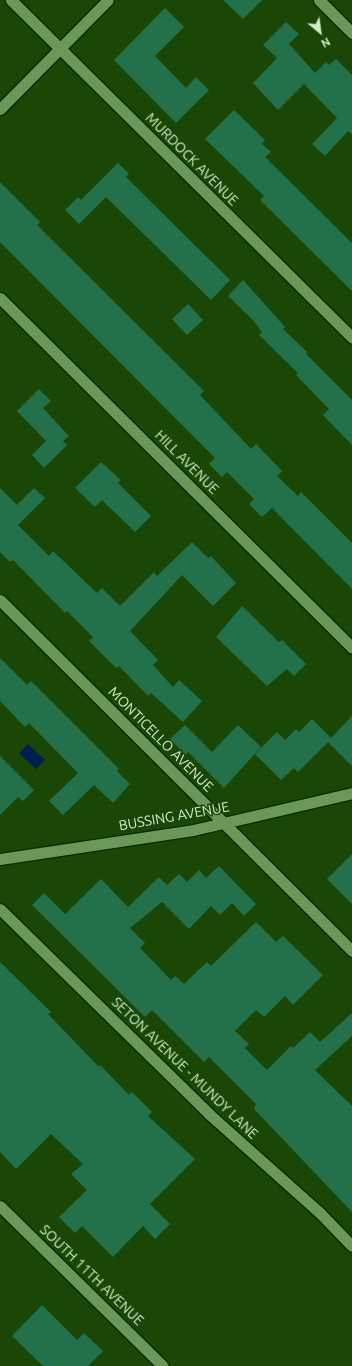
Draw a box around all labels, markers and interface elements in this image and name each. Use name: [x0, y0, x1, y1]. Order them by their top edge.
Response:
north arrow: [300, 12, 340, 52]
text: N: [319, 35, 332, 50]
street label: MURDOCK AVENUE: [142, 109, 242, 209]
street label: HILL AVENUE: [152, 427, 222, 497]
street label: MONTICELLO AVENUE: [105, 683, 217, 795]
street label: BUSSING AVENUE: [118, 798, 230, 834]
street label: SETON AVENUE - MUNDY LANE: [108, 994, 262, 1142]
street label: SOUTH 11TH AVENUE: [37, 1221, 147, 1329]

